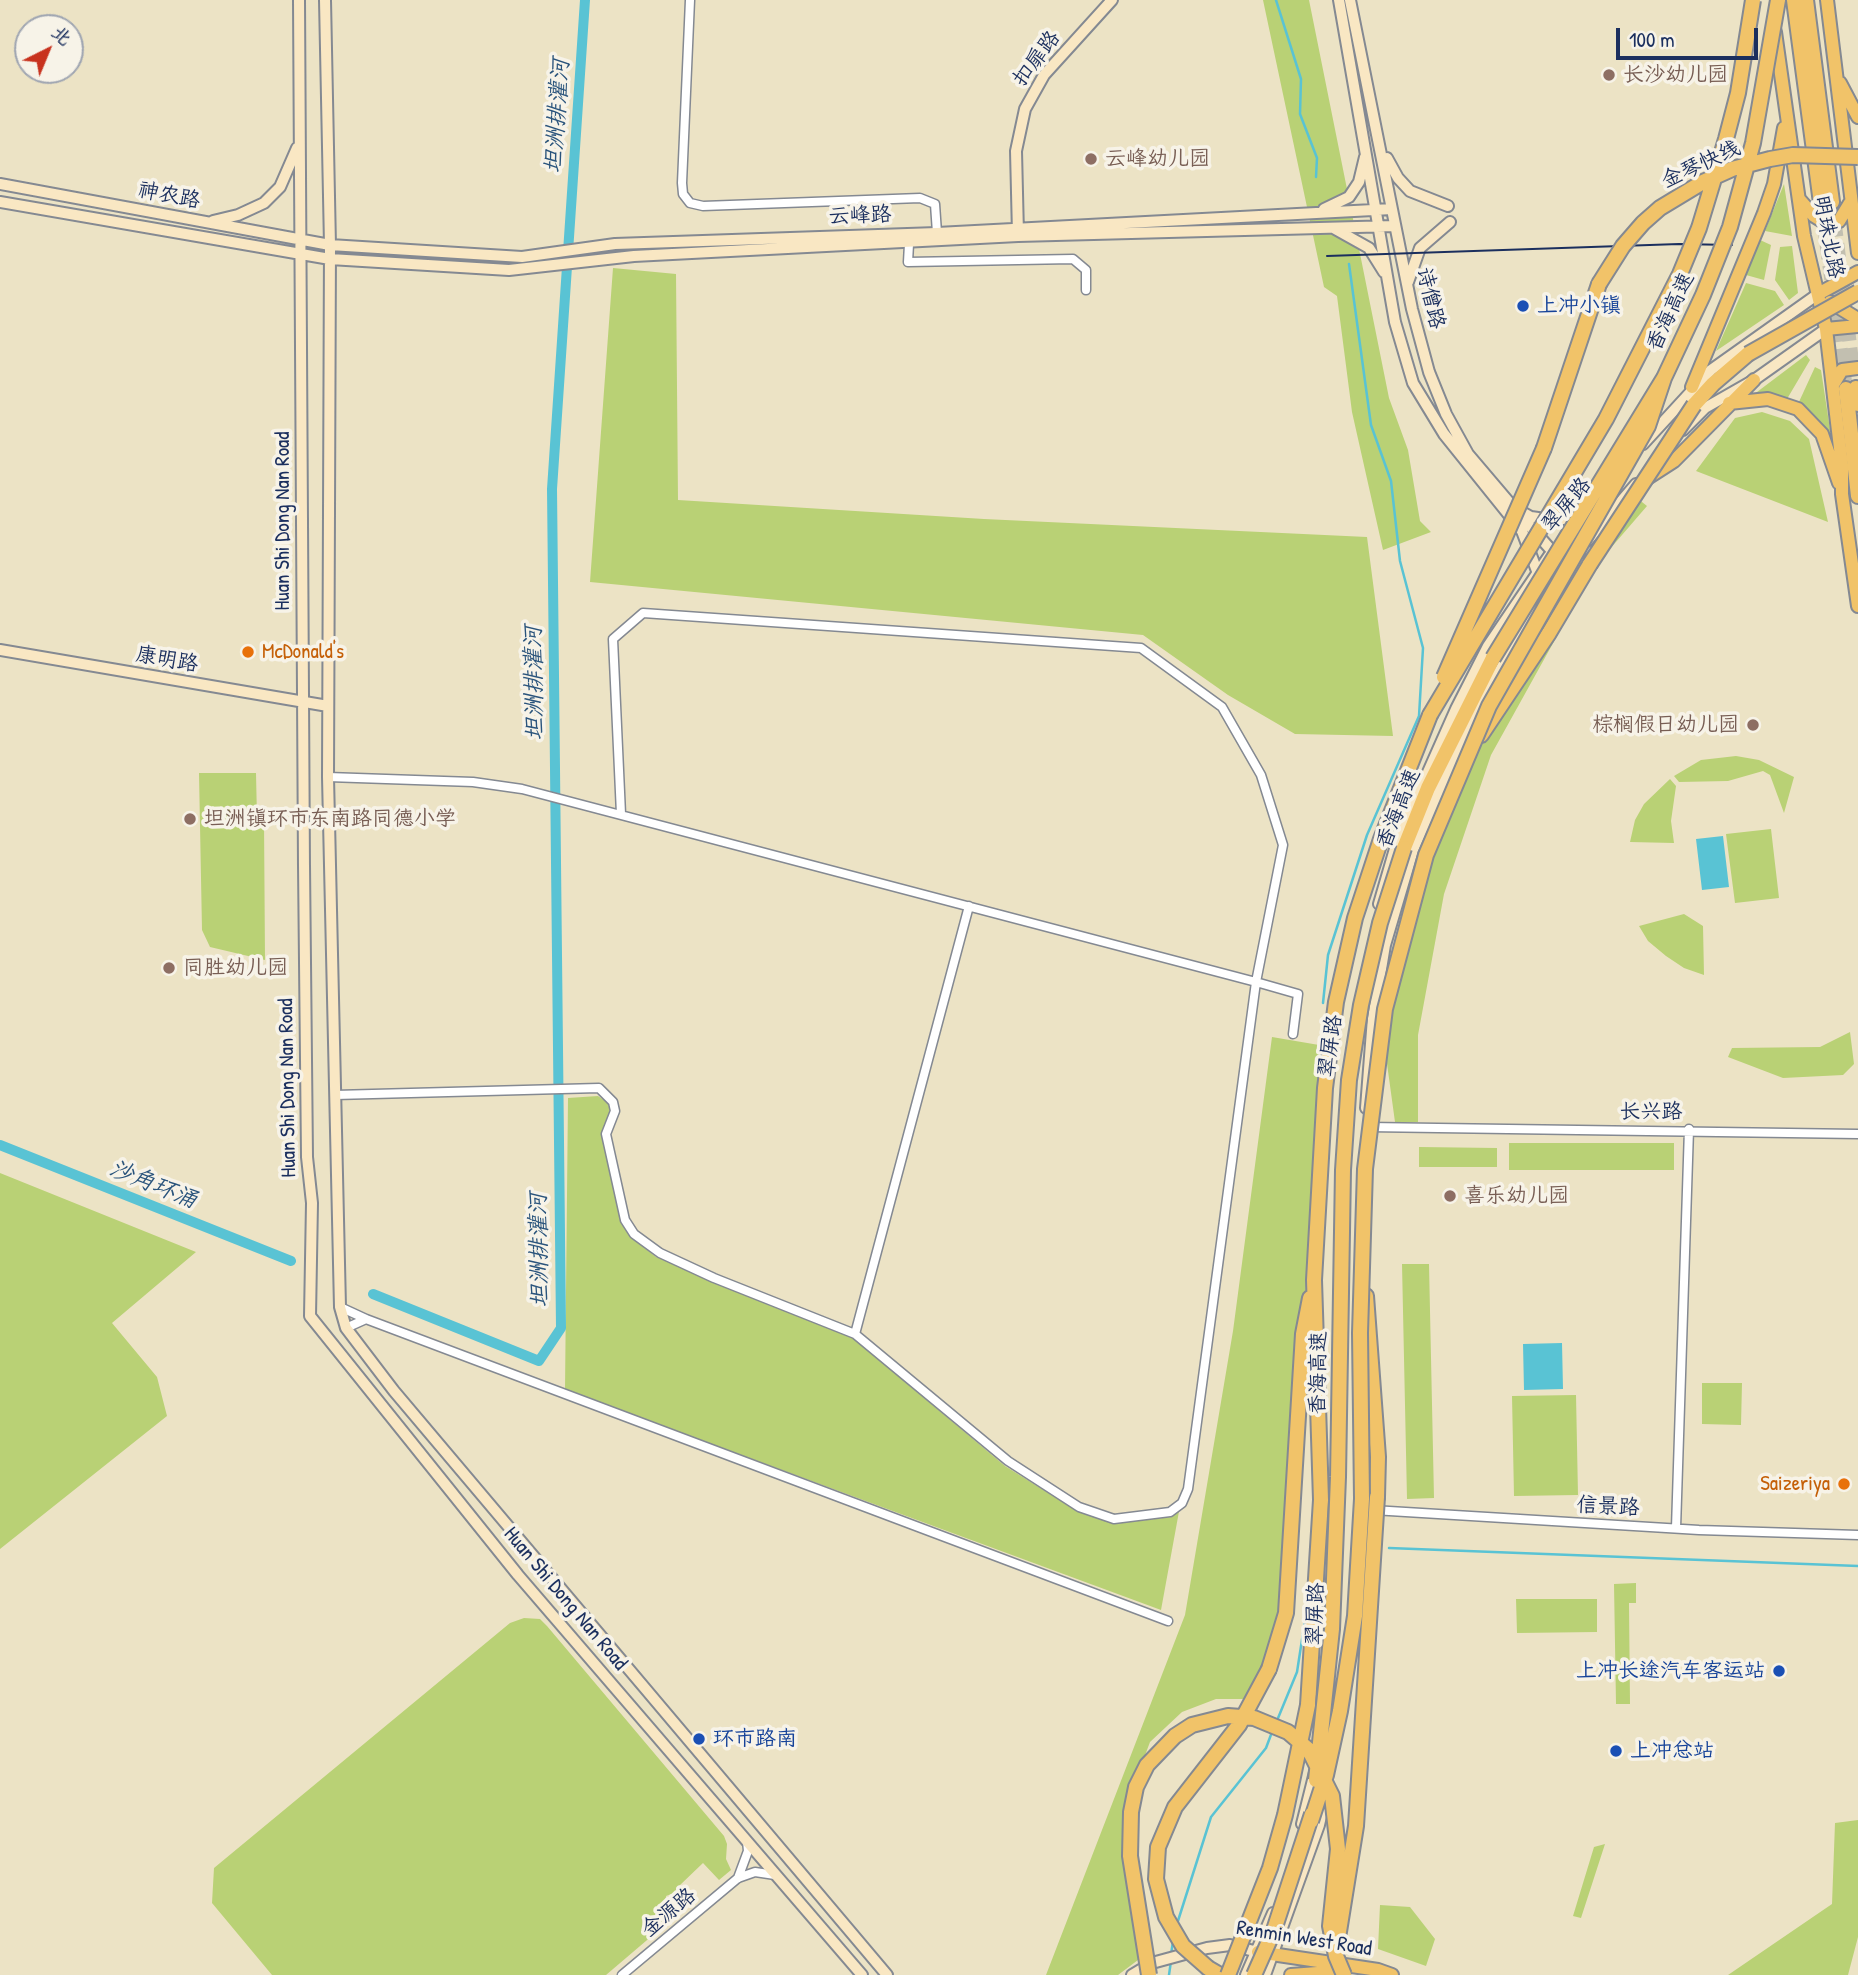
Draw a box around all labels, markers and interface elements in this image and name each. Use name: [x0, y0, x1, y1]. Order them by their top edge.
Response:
north arrow: [14, 14, 84, 84]
scale bar: [1620, 14, 1762, 58]
text: 北: [46, 19, 78, 51]
text: 100 m: [1629, 25, 1675, 54]
street label: 扣扉路: [1008, 26, 1066, 92]
water label: 坦洲排灌河: [540, 58, 576, 174]
place label: 长沙幼儿园: [1623, 62, 1728, 88]
marker: 长沙幼儿园: [1601, 67, 1617, 83]
street label: 金琴快线: [1658, 136, 1744, 194]
place label: 云峰幼儿园: [1105, 146, 1210, 172]
marker: 云峰幼儿园: [1083, 151, 1099, 167]
street label: 神农路: [136, 178, 202, 214]
street label: 明珠北路: [1808, 193, 1848, 281]
street label: 云峰路: [828, 202, 892, 230]
street label: 诗僧路: [1411, 264, 1449, 332]
street label: 香海高速: [1642, 269, 1700, 355]
place label: 上冲小镇: [1537, 293, 1621, 319]
marker: 上冲小镇: [1515, 298, 1531, 314]
street label: Huan Shi Dong Nan Road: [270, 431, 296, 611]
street label: 翠屏路: [1537, 473, 1597, 537]
water label: 坦洲排灌河: [520, 625, 550, 741]
place label: McDonald's: [262, 639, 344, 665]
street label: 康明路: [134, 642, 200, 678]
marker: McDonald's: [240, 644, 256, 660]
place label: 棕榈假日幼儿园: [1592, 712, 1739, 738]
marker: 棕榈假日幼儿园: [1745, 717, 1761, 733]
street label: 香海高速: [1372, 765, 1426, 853]
place label: 坦洲镇环市东南路同德小学: [204, 806, 456, 832]
marker: 坦洲镇环市东南路同德小学: [182, 811, 198, 827]
place label: 同胜幼儿园: [183, 955, 288, 981]
marker: 同胜幼儿园: [161, 960, 177, 976]
street label: Huan Shi Dong Nan Road: [274, 998, 302, 1178]
street label: 翠屏路: [1314, 1013, 1348, 1079]
street label: 长兴路: [1620, 1099, 1682, 1125]
water label: 沙角环涌: [105, 1155, 201, 1215]
place label: 喜乐幼儿园: [1464, 1183, 1569, 1209]
marker: 喜乐幼儿园: [1442, 1188, 1458, 1204]
water label: 坦洲排灌河: [525, 1192, 555, 1308]
street label: 香海高速: [1306, 1331, 1332, 1415]
place label: Saizeriya: [1760, 1471, 1830, 1497]
marker: Saizeriya: [1836, 1476, 1852, 1492]
street label: 信景路: [1576, 1493, 1640, 1521]
street label: Huan Shi Dong Nan Road: [498, 1522, 632, 1676]
street label: 翠屏路: [1302, 1582, 1330, 1646]
place label: 上冲长途汽车客运站: [1576, 1658, 1765, 1684]
marker: 上冲长途汽车客运站: [1771, 1663, 1787, 1679]
place label: 环市路南: [713, 1726, 797, 1752]
marker: 环市路南: [691, 1731, 707, 1747]
place label: 上冲总站: [1630, 1738, 1714, 1764]
marker: 上冲总站: [1608, 1743, 1624, 1759]
street label: 金源路: [637, 1883, 701, 1943]
street label: Renmin West Road: [1235, 1916, 1373, 1962]

